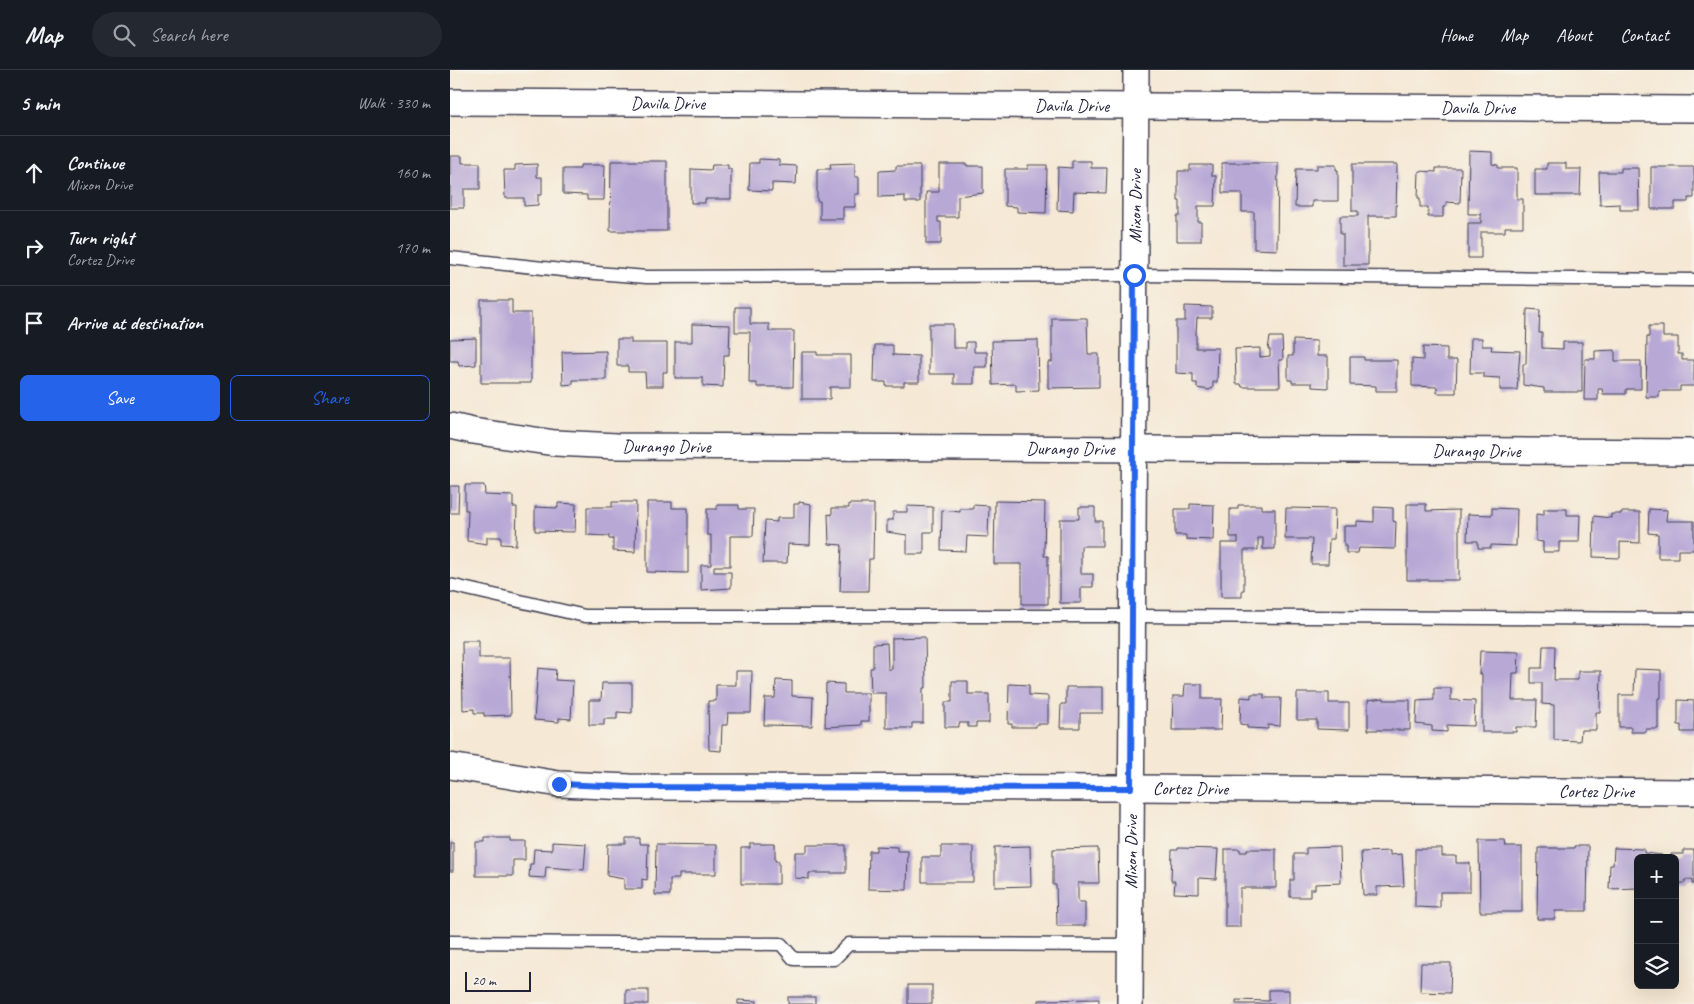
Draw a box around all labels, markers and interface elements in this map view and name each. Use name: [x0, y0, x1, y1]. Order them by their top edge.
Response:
search box: [92, 12, 442, 57]
text: Map: [25, 20, 62, 50]
icon: search: [110, 21, 138, 49]
text: Search here: [150, 23, 228, 47]
text: Home: [1440, 24, 1473, 46]
text: Map: [1501, 24, 1528, 46]
text: About: [1556, 24, 1592, 46]
text: Contact: [1620, 24, 1669, 46]
text: 5 min: [20, 90, 60, 116]
street label: Davila Drive: [631, 92, 706, 114]
text: Walk · 330 m: [358, 93, 430, 113]
street label: Davila Drive: [1035, 94, 1110, 117]
street label: Davila Drive: [1441, 97, 1516, 119]
text: Continue: [67, 151, 124, 175]
icon: ahead: [20, 159, 48, 187]
text: 160 m: [396, 163, 430, 183]
street label: Mixon Drive: [1124, 168, 1146, 243]
text: Mixon Drive: [67, 175, 132, 195]
text: Turn right: [67, 226, 134, 250]
icon: right: [20, 234, 48, 262]
text: 170 m: [396, 238, 430, 258]
text: Cortez Drive: [67, 250, 134, 270]
route start: [1123, 264, 1146, 287]
icon: arrive: [20, 309, 48, 337]
text: Arrive at destination: [67, 311, 203, 335]
button: Save: [20, 375, 220, 421]
button: Share: [230, 375, 430, 421]
street label: Durango Drive: [622, 435, 712, 458]
street label: Durango Drive: [1026, 437, 1116, 460]
street label: Durango Drive: [1432, 440, 1522, 462]
route end: [548, 773, 571, 796]
street label: Cortez Drive: [1153, 777, 1229, 800]
street label: Cortez Drive: [1559, 780, 1635, 803]
street label: Mixon Drive: [1120, 814, 1142, 889]
map controls: [1634, 854, 1679, 989]
button: +: [1634, 854, 1679, 899]
button: −: [1634, 899, 1679, 944]
button: layers: [1634, 944, 1679, 989]
scale bar: [465, 969, 531, 992]
text: 20 m: [472, 972, 496, 989]

